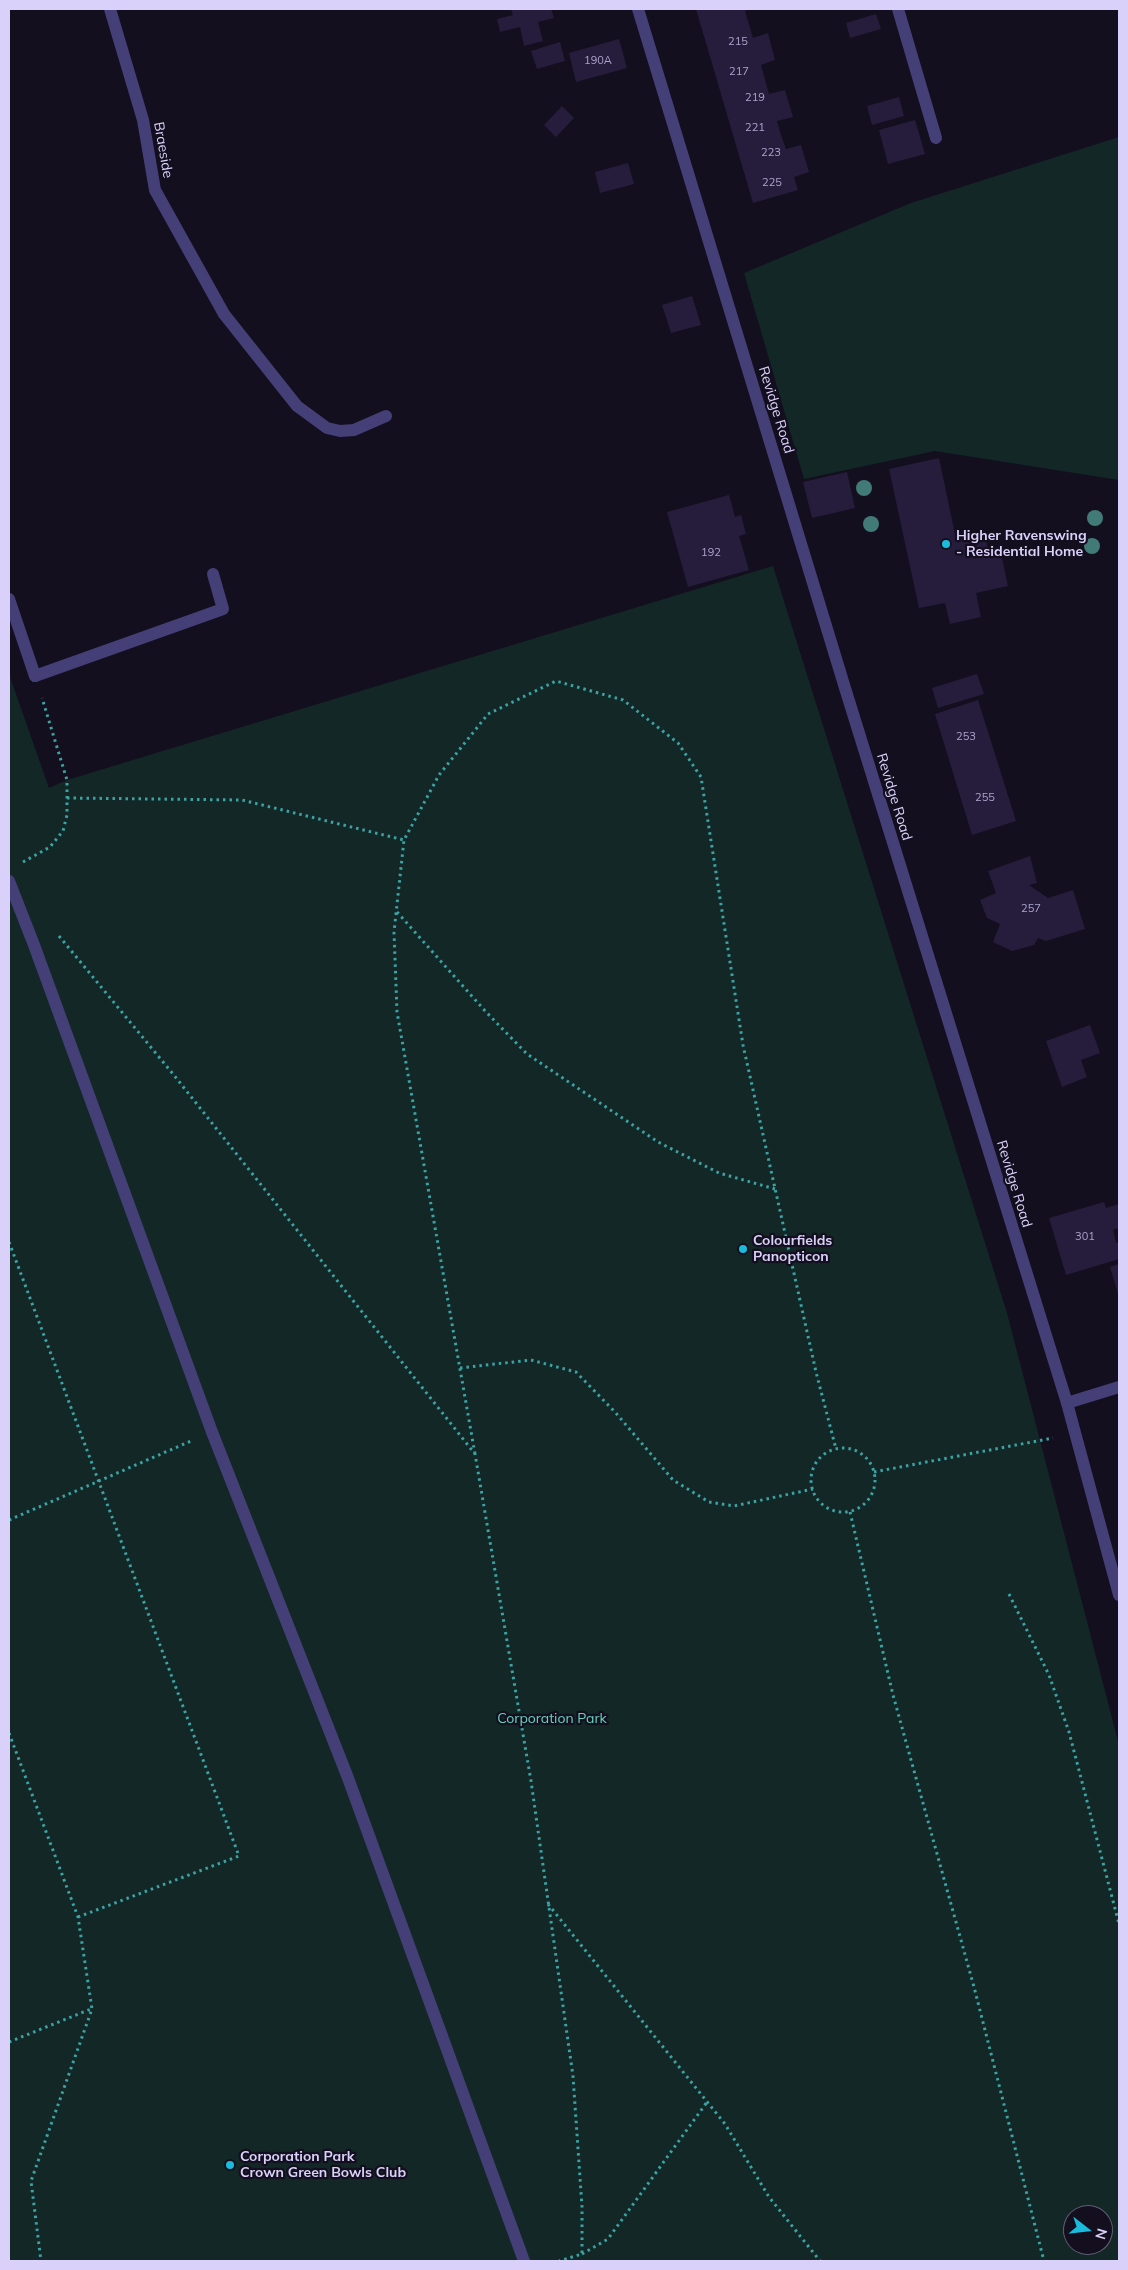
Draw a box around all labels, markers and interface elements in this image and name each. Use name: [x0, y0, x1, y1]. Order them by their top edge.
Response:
house number: 215: [728, 35, 748, 49]
house number: 190A: [584, 54, 612, 68]
house number: 217: [729, 65, 749, 79]
house number: 219: [745, 91, 765, 105]
street label: Braeside: [150, 121, 176, 179]
house number: 221: [745, 121, 765, 135]
house number: 223: [761, 146, 781, 160]
house number: 225: [762, 176, 782, 190]
street label: Revidge Road: [755, 364, 797, 456]
place label: Higher Ravenswing - Residential Home: [956, 528, 1087, 560]
marker: Higher Ravenswing - Residential Home: [940, 538, 952, 550]
house number: 192: [701, 546, 721, 560]
house number: 253: [956, 730, 976, 744]
street label: Revidge Road: [873, 751, 915, 843]
house number: 255: [975, 791, 995, 805]
house number: 257: [1021, 902, 1041, 916]
street label: Revidge Road: [993, 1138, 1035, 1230]
house number: 301: [1075, 1230, 1095, 1244]
place label: Colourfields Panopticon: [753, 1233, 832, 1266]
marker: Colourfields Panopticon: [737, 1243, 749, 1255]
park label: Corporation Park: [497, 1711, 607, 1727]
place label: Corporation Park Crown Green Bowls Club: [240, 2149, 406, 2182]
marker: Corporation Park Crown Green Bowls Club: [224, 2159, 236, 2171]
north arrow: [1063, 2205, 1113, 2255]
text: N: [1091, 2226, 1112, 2241]

